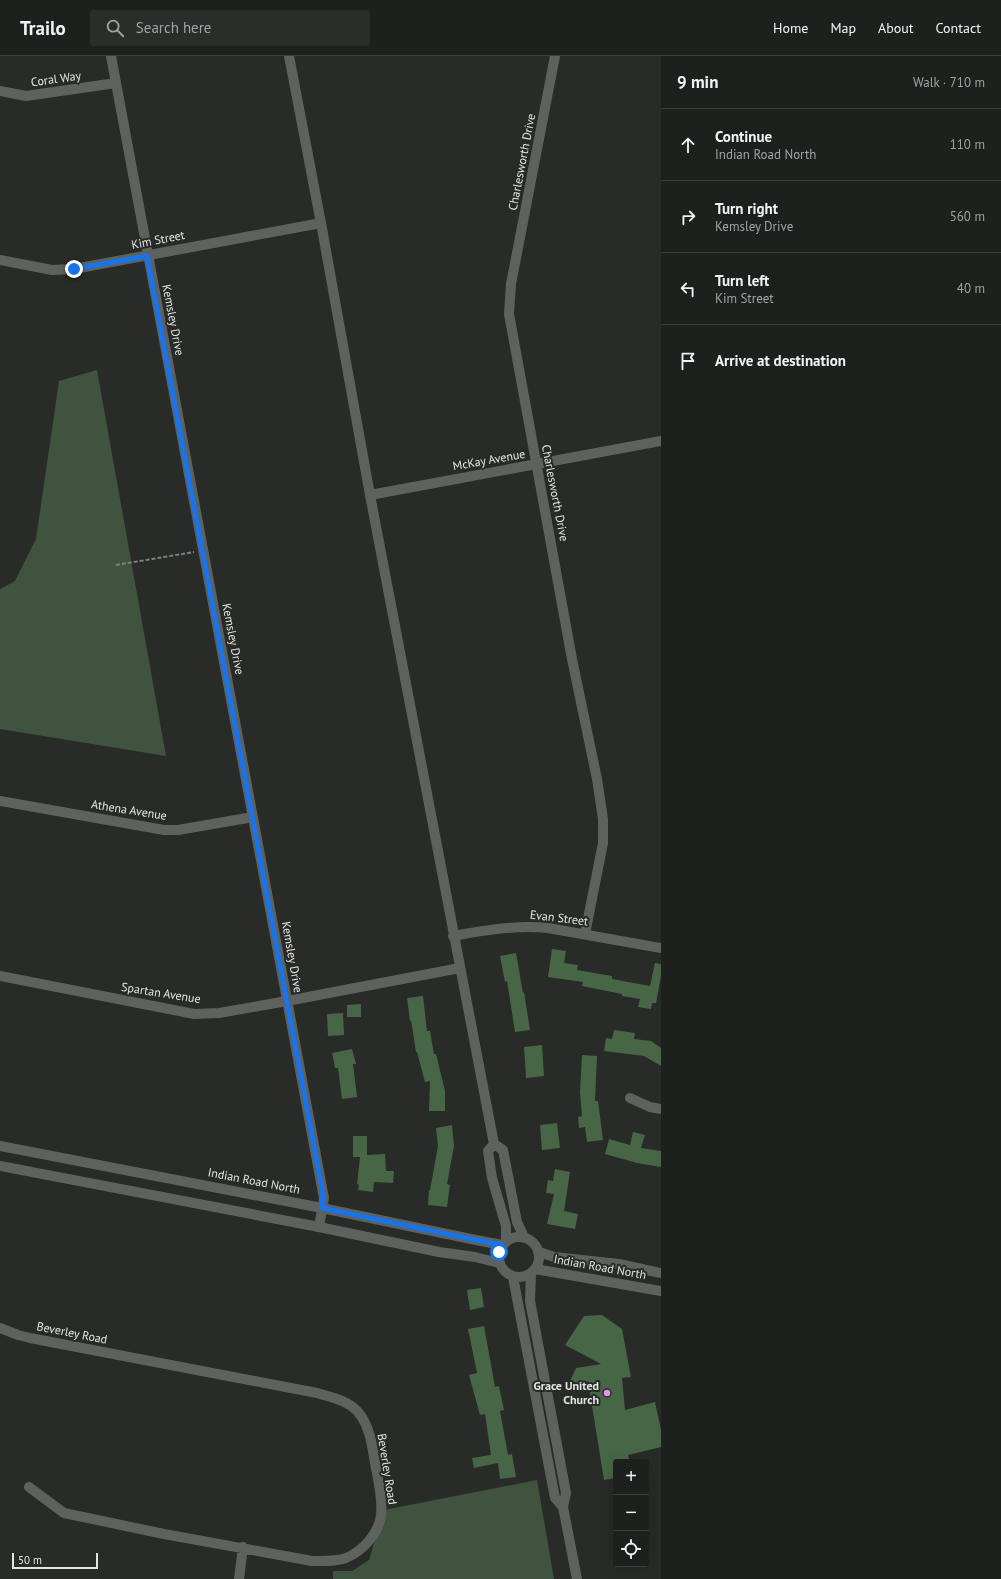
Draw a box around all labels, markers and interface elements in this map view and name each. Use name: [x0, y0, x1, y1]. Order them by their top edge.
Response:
search box: [90, 10, 370, 46]
text: Trailo: [20, 16, 66, 40]
icon: search: [104, 17, 126, 39]
text: Search here: [136, 18, 211, 37]
text: Home: [773, 19, 808, 37]
text: Map: [830, 19, 856, 37]
text: About: [878, 19, 914, 37]
text: Contact: [936, 19, 981, 37]
street label: Coral Way: [30, 68, 82, 89]
text: 9 min: [677, 71, 718, 93]
text: Walk · 710 m: [913, 74, 985, 91]
street label: Charlesworth Drive: [505, 112, 538, 212]
text: Continue: [715, 127, 772, 146]
icon: ahead: [677, 134, 699, 156]
text: 110 m: [950, 136, 985, 153]
text: Indian Road North: [715, 146, 816, 163]
text: Turn right: [715, 199, 778, 218]
icon: right: [677, 206, 699, 228]
text: 560 m: [950, 208, 985, 225]
text: Kemsley Drive: [715, 218, 793, 235]
street label: Kim Street: [130, 227, 186, 252]
route end: [65, 260, 83, 278]
text: Turn left: [715, 271, 769, 290]
icon: left: [677, 278, 699, 300]
text: 40 m: [957, 280, 985, 297]
street label: Kemsley Drive: [159, 283, 188, 357]
text: Kim Street: [715, 290, 774, 307]
icon: arrive: [677, 350, 699, 372]
text: Arrive at destination: [715, 351, 846, 370]
street label: Charlesworth Drive: [539, 443, 572, 543]
street label: McKay Avenue: [452, 446, 526, 473]
street label: Kemsley Drive: [219, 602, 248, 676]
street label: Athena Avenue: [90, 796, 168, 823]
street label: Evan Street: [529, 906, 589, 929]
street label: Kemsley Drive: [279, 920, 306, 994]
street label: Spartan Avenue: [120, 979, 202, 1006]
street label: Indian Road North: [207, 1164, 301, 1197]
route start: [490, 1243, 508, 1261]
street label: Indian Road North: [553, 1251, 647, 1282]
street label: Beverley Road: [35, 1318, 109, 1347]
place label: Grace United Church: [533, 1378, 599, 1407]
marker: Grace United Church: [602, 1388, 612, 1398]
street label: Beverley Road: [374, 1432, 401, 1506]
map controls: [613, 1459, 649, 1567]
button: +: [613, 1459, 649, 1495]
button: −: [613, 1495, 649, 1531]
button: locate: [613, 1531, 649, 1567]
scale bar: [12, 1551, 98, 1570]
text: 50 m: [18, 1553, 42, 1567]

